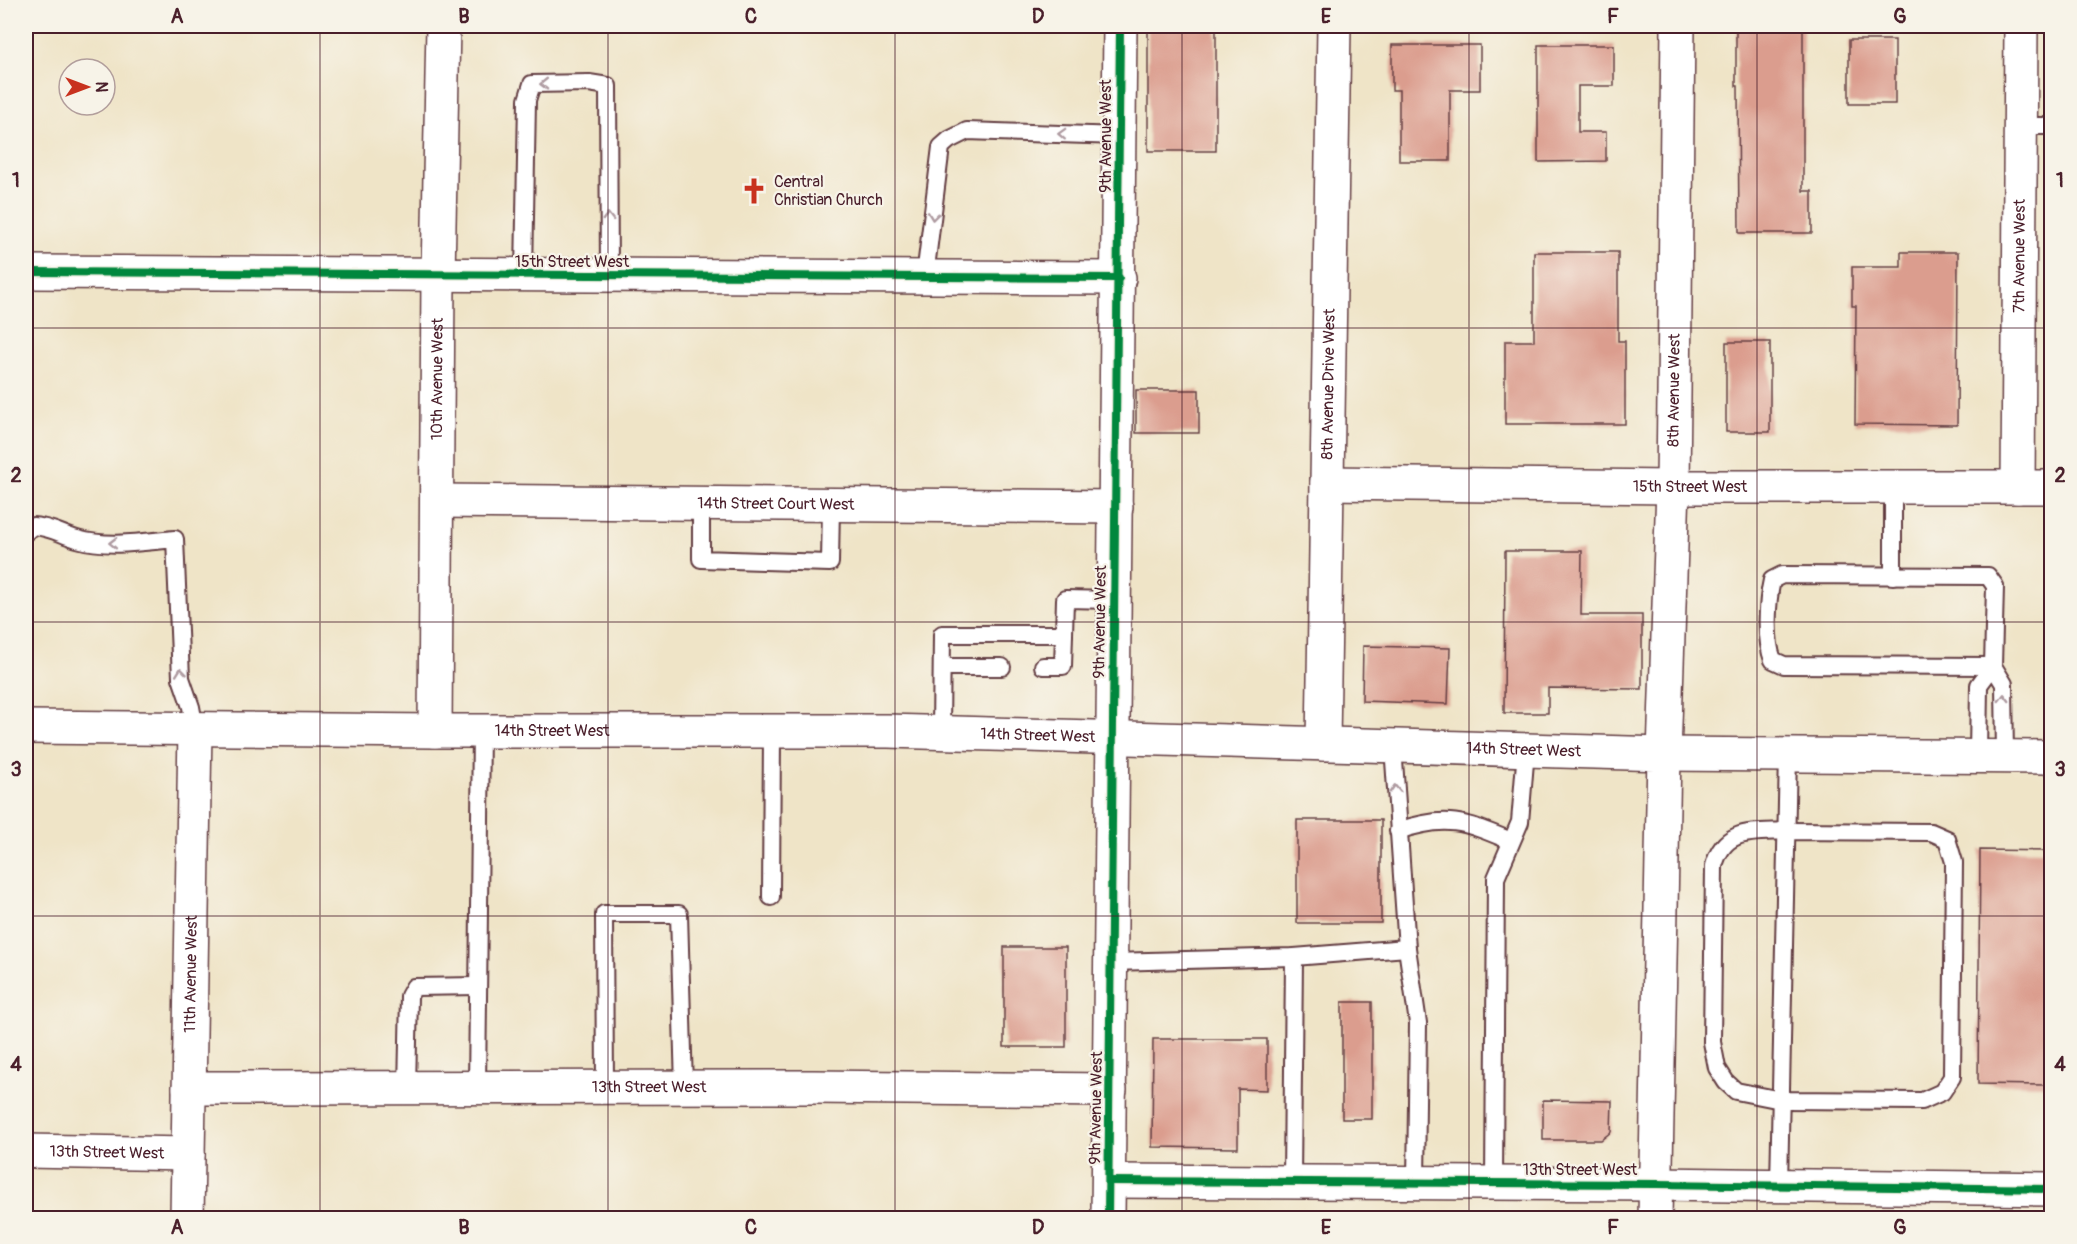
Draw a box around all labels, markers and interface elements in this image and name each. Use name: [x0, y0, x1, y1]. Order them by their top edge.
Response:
text: A: [171, 4, 184, 29]
text: B: [458, 4, 470, 29]
text: C: [745, 4, 757, 29]
text: D: [1032, 4, 1045, 29]
text: E: [1321, 4, 1332, 29]
text: F: [1607, 4, 1619, 29]
text: G: [1893, 4, 1907, 29]
north arrow: [57, 57, 117, 117]
one-way arrow: [540, 78, 549, 90]
street label: 9th Avenue West: [1096, 79, 1116, 193]
text: N: [91, 82, 111, 93]
one-way arrow: [1057, 128, 1066, 140]
text: 1: [12, 168, 20, 193]
text: 1: [2056, 168, 2064, 193]
place label: Central Christian Church: [774, 172, 883, 210]
church icon: Central Christian Church: [739, 176, 769, 206]
street label: 7th Avenue West: [2009, 198, 2030, 313]
one-way arrow: [602, 212, 614, 221]
one-way arrow: [927, 212, 940, 221]
street label: 15th Street West: [515, 252, 630, 272]
street label: 8th Avenue Drive West: [1317, 308, 1340, 460]
street label: 10th Avenue West: [427, 317, 448, 440]
street label: 8th Avenue West: [1663, 333, 1685, 447]
text: 2: [10, 463, 22, 488]
text: 2: [2054, 463, 2066, 488]
street label: 15th Street West: [1633, 477, 1748, 497]
street label: 14th Street Court West: [697, 493, 855, 515]
one-way arrow: [108, 537, 117, 549]
street label: 9th Avenue West: [1089, 565, 1111, 679]
one-way arrow: [175, 667, 188, 677]
one-way arrow: [1998, 693, 2010, 702]
street label: 14th Street West: [494, 721, 610, 741]
street label: 14th Street West: [980, 724, 1096, 747]
street label: 14th Street West: [1466, 738, 1582, 762]
text: 3: [10, 757, 22, 782]
text: 3: [2054, 757, 2066, 782]
one-way arrow: [1389, 784, 1402, 793]
street label: 11th Avenue West: [180, 914, 202, 1033]
street label: 9th Avenue West: [1085, 1051, 1107, 1165]
text: 4: [10, 1052, 22, 1077]
text: 4: [2054, 1052, 2066, 1077]
street label: 13th Street West: [592, 1077, 707, 1097]
street label: 13th Street West: [49, 1141, 165, 1164]
street label: 13th Street West: [1523, 1160, 1638, 1180]
text: A: [171, 1215, 184, 1240]
text: B: [458, 1215, 470, 1240]
text: C: [745, 1215, 757, 1240]
text: D: [1032, 1215, 1045, 1240]
text: E: [1321, 1215, 1332, 1240]
text: F: [1607, 1215, 1619, 1240]
text: G: [1893, 1215, 1907, 1240]

